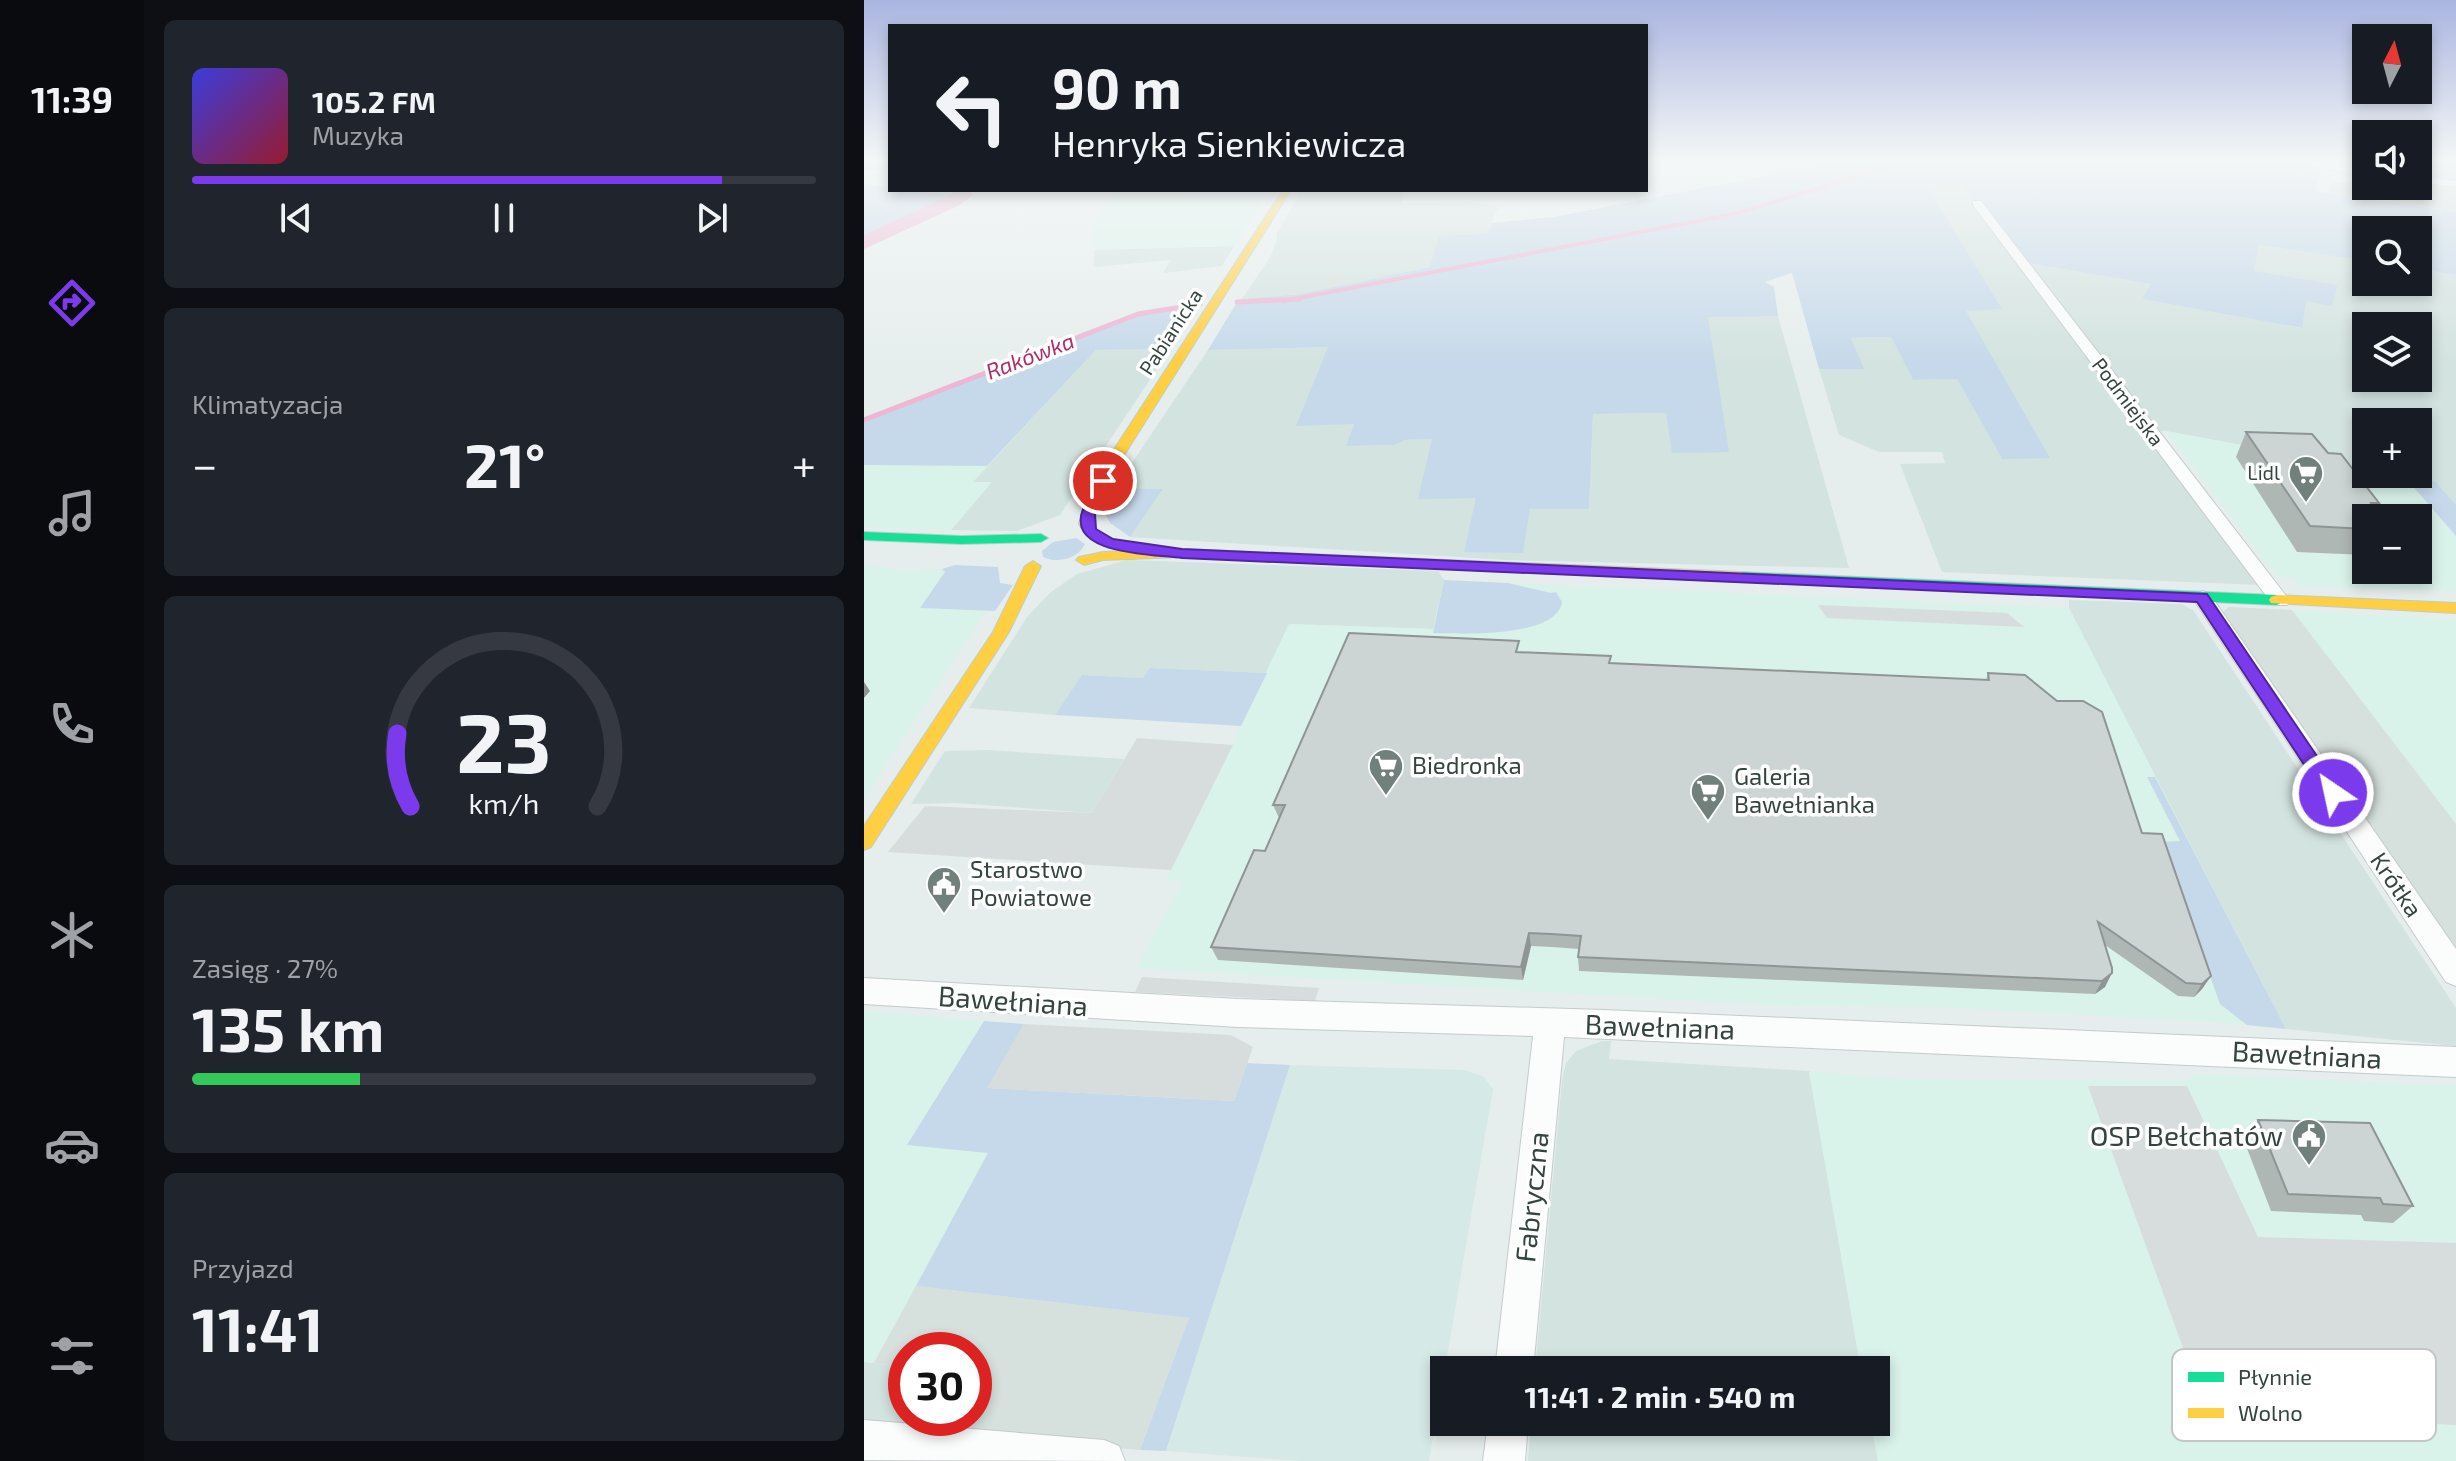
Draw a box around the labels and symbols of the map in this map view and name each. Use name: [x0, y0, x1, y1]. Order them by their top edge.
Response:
north arrow: [2352, 24, 2432, 104]
street label: Pabianicka: [1134, 284, 1207, 379]
water label: Rakówka: [982, 326, 1077, 384]
street label: Podmiejska: [2088, 353, 2170, 450]
pin: [1069, 447, 1137, 515]
supermarket icon: Lidl: [2287, 454, 2325, 504]
place label: Lidl: [2247, 460, 2280, 484]
supermarket icon: Biedronka: [1367, 747, 1405, 797]
place label: Biedronka: [1412, 750, 1522, 779]
position arrow: [2291, 751, 2375, 835]
place label: Galeria Bawełnianka: [1734, 761, 1875, 818]
supermarket icon: Galeria Bawełnianka: [1689, 772, 1727, 822]
street label: Krótka: [2365, 846, 2429, 922]
place label: Starostwo Powiatowe: [970, 854, 1092, 911]
public building icon: Starostwo Powiatowe: [925, 865, 963, 915]
street label: Bawełniana: [937, 978, 1089, 1022]
street label: Bawełniana: [1584, 1006, 1736, 1046]
street label: Bawełniana: [2231, 1033, 2383, 1075]
public building icon: OSP Bełchatów: [2290, 1117, 2328, 1167]
place label: OSP Bełchatów: [2090, 1118, 2283, 1152]
street label: Fabryczna: [1507, 1130, 1555, 1264]
speed limit sign: 30: [888, 1332, 992, 1436]
legend: [2172, 1349, 2436, 1441]
text: Płynnie: [2238, 1363, 2312, 1389]
text: Wolno: [2238, 1399, 2303, 1425]

